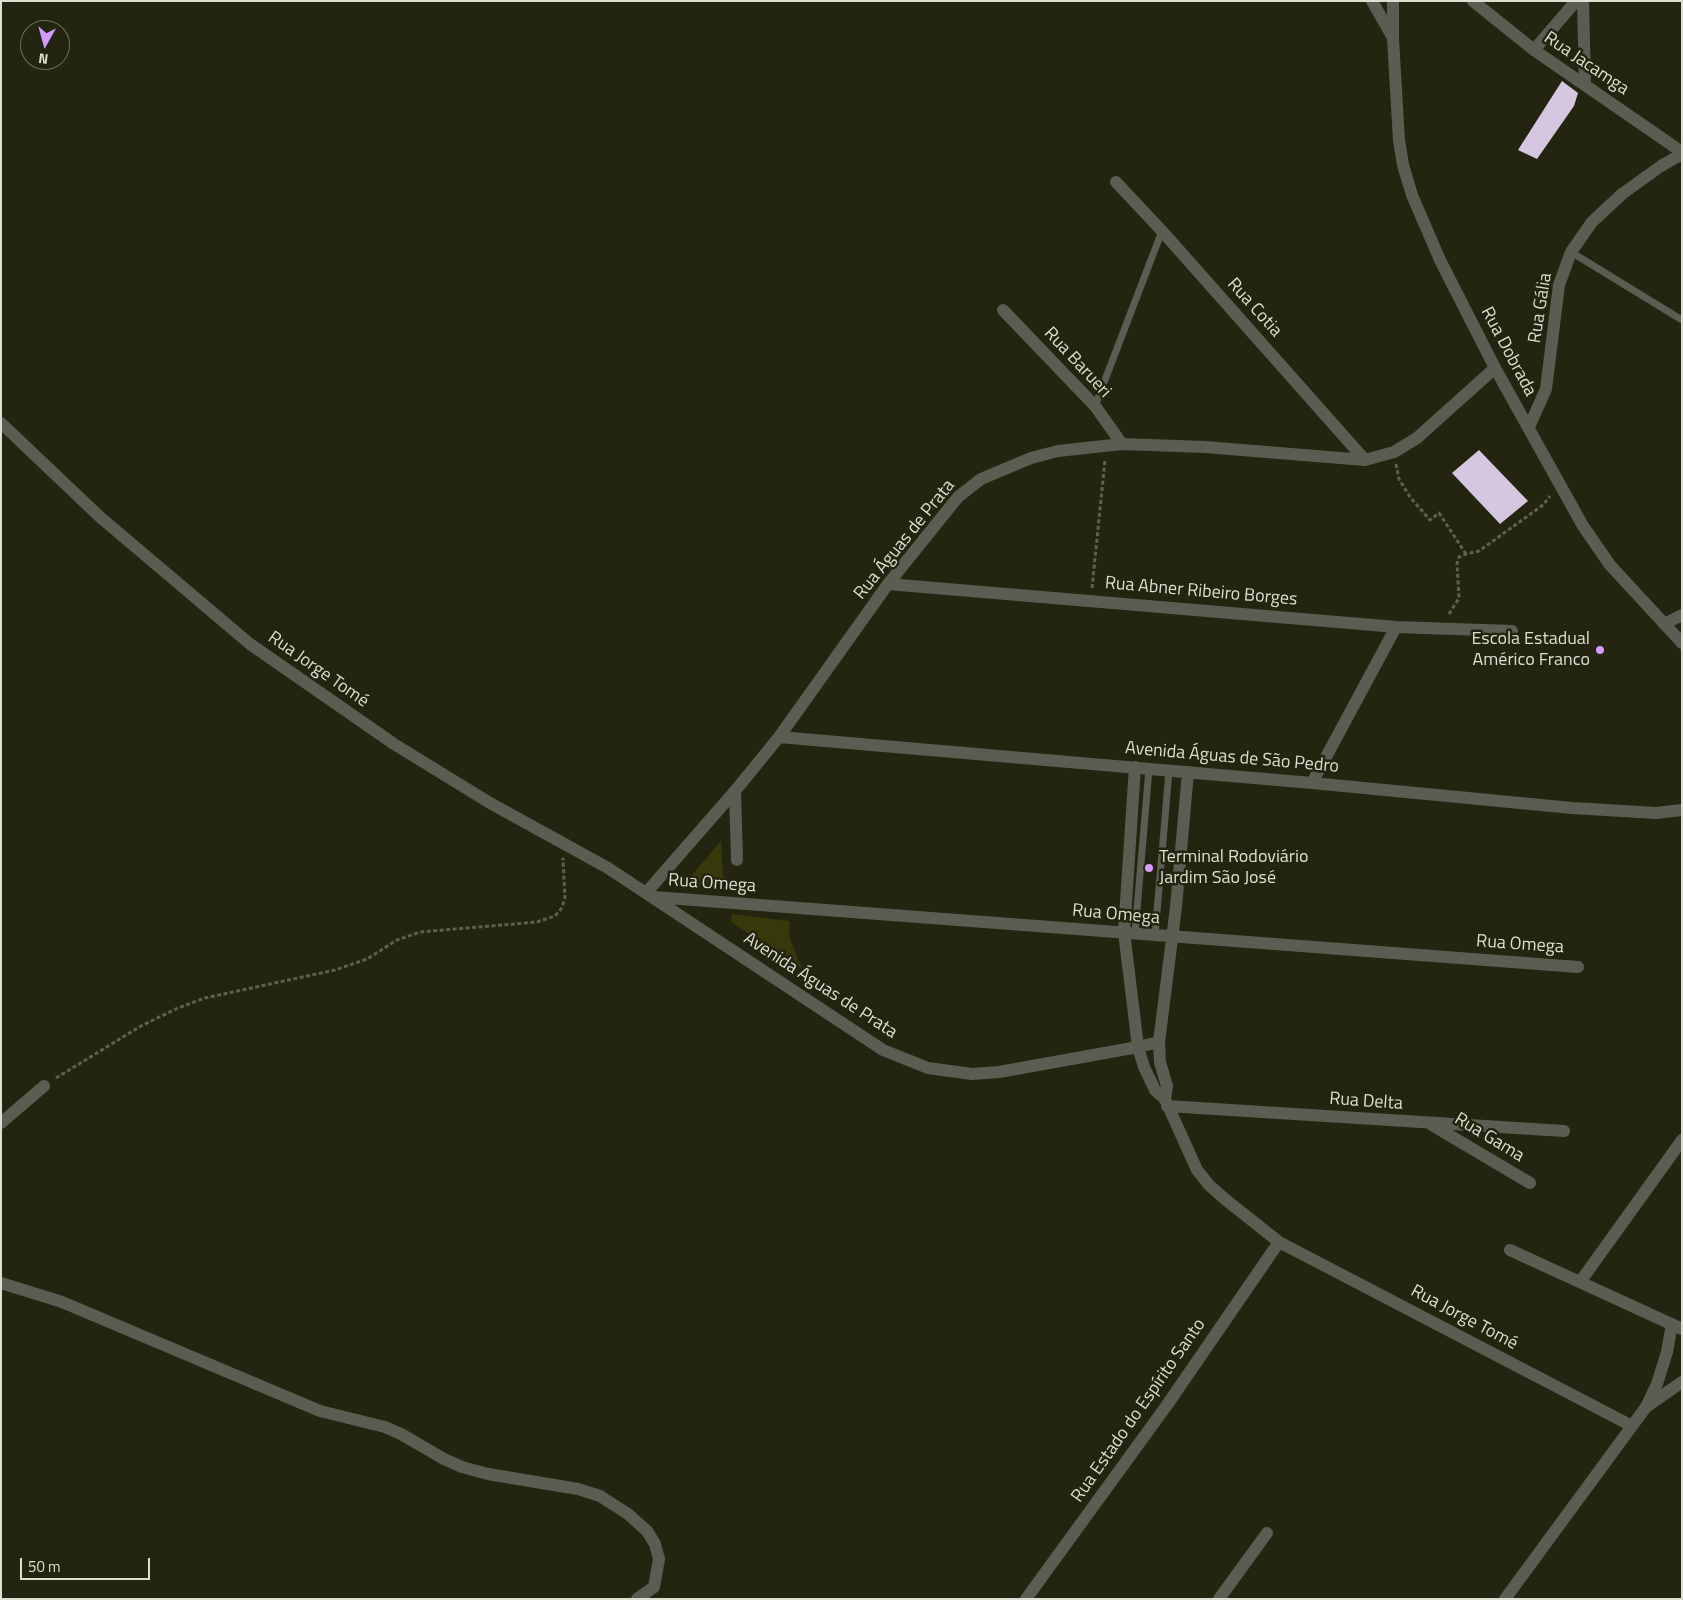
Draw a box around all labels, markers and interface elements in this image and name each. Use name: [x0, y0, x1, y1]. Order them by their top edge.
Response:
north arrow: [20, 20, 70, 70]
street label: Rua Jacamga: [1539, 28, 1633, 100]
text: N: [37, 48, 49, 70]
street label: Rua Gália: [1525, 271, 1557, 345]
street label: Rua Cotia: [1222, 274, 1286, 342]
street label: Rua Dobrada: [1475, 304, 1541, 400]
street label: Rua Barueri: [1039, 323, 1115, 403]
street label: Rua Águas de Prata: [850, 476, 960, 604]
street label: Rua Abner Ribeiro Borges: [1104, 573, 1298, 611]
street label: Rua Jorge Tomé: [263, 627, 373, 713]
place label: Escola Estadual Américo Franco: [1471, 629, 1590, 672]
marker: Escola Estadual Américo Franco: [1594, 644, 1606, 656]
street label: Avenida Águas de São Pedro: [1124, 738, 1340, 778]
place label: Terminal Rodoviário Jardim São José: [1159, 847, 1309, 890]
marker: Terminal Rodoviário Jardim São José: [1143, 862, 1155, 874]
street label: Rua Omega: [667, 870, 757, 898]
street label: Rua Omega: [1071, 900, 1161, 930]
street label: Avenida Águas de Prata: [739, 928, 901, 1044]
street label: Rua Omega: [1475, 931, 1565, 959]
street label: Rua Delta: [1328, 1089, 1404, 1115]
street label: Rua Gama: [1450, 1109, 1528, 1167]
street label: Rua Jorge Tomé: [1407, 1281, 1521, 1355]
street label: Rua Estado do Espírito Santo: [1067, 1315, 1211, 1507]
scale bar: [22, 1548, 152, 1580]
text: 50 m: [28, 1555, 61, 1578]

